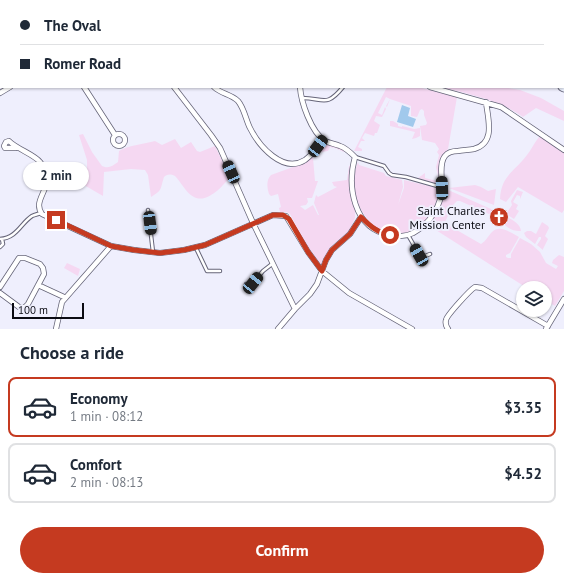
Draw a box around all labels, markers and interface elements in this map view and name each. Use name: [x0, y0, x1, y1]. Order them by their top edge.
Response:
text: The Oval: [44, 16, 101, 35]
text: Romer Road: [44, 54, 121, 73]
car: [306, 133, 330, 159]
car: [221, 159, 241, 185]
callout: 2 min: [23, 162, 89, 190]
text: 2 min: [40, 167, 72, 184]
car: [436, 176, 448, 200]
place label: Saint Charles Mission Center: [410, 203, 485, 232]
church icon: Saint Charles Mission Center: [488, 206, 510, 228]
car: [143, 210, 157, 236]
route end: [47, 211, 65, 229]
route start: [381, 226, 399, 244]
car: [408, 242, 430, 268]
car: [241, 270, 265, 296]
map controls: [516, 281, 552, 317]
button: layers: [516, 281, 552, 317]
scale bar: [12, 301, 84, 320]
text: 100 m: [18, 303, 48, 317]
text: Choose a ride: [20, 341, 124, 364]
icon: car: [22, 389, 58, 425]
text: Economy: [70, 389, 128, 408]
text: $3.35: [504, 398, 542, 417]
text: 1 min · 08:12: [70, 408, 143, 425]
icon: car: [22, 455, 58, 491]
text: Comfort: [70, 455, 122, 474]
text: $4.52: [504, 464, 542, 483]
text: 2 min · 08:13: [70, 474, 143, 491]
button: Confirm: [20, 527, 544, 573]

